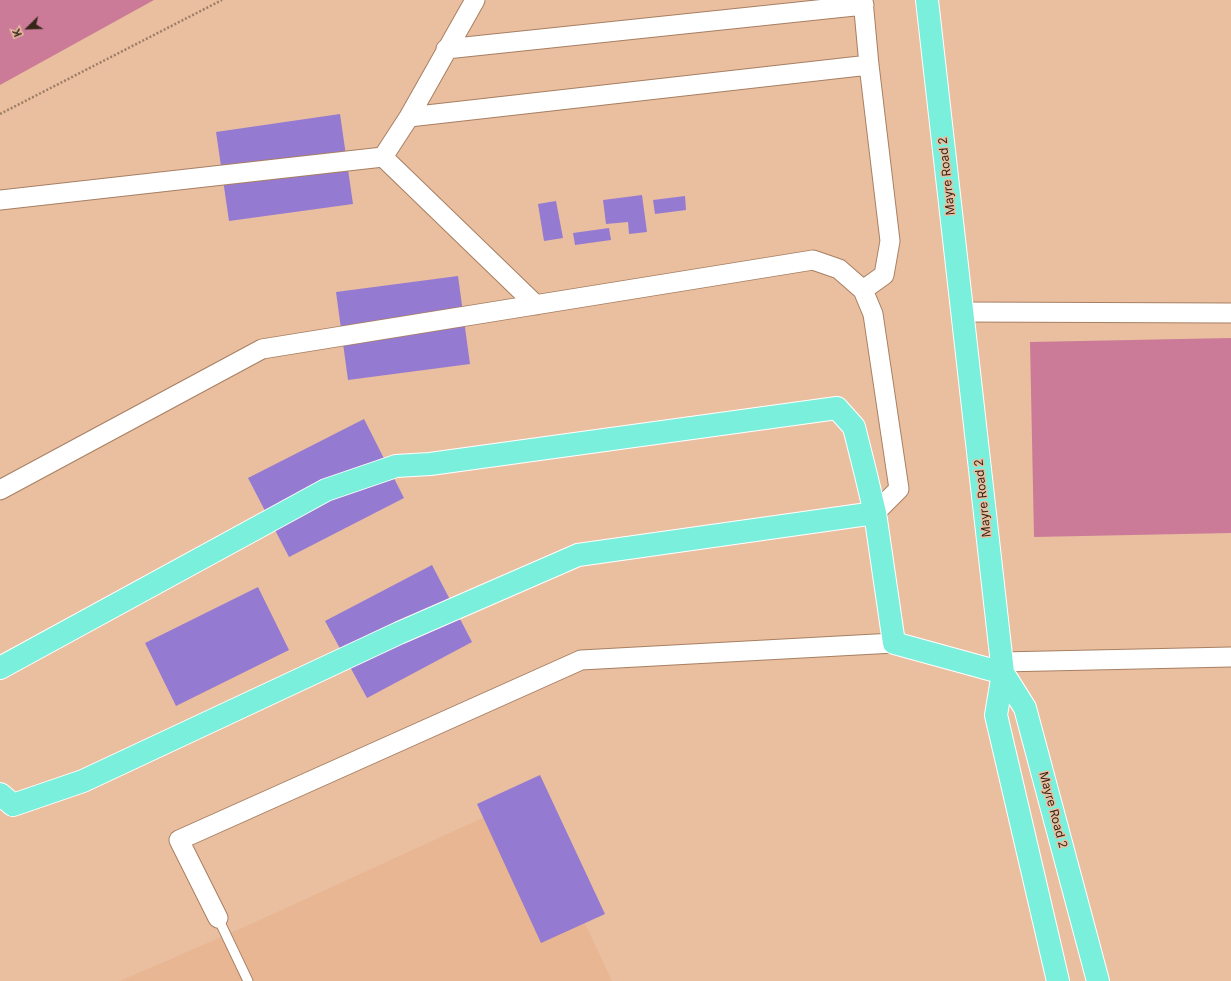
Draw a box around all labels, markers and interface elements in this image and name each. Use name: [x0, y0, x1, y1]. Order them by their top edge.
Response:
north arrow: [8, 8, 48, 48]
text: K: [9, 26, 25, 39]
street label: Mayre Road 2: [936, 136, 958, 216]
street label: Mayre Road 2: [972, 458, 994, 538]
street label: Mayre Road 2: [1036, 770, 1070, 850]

